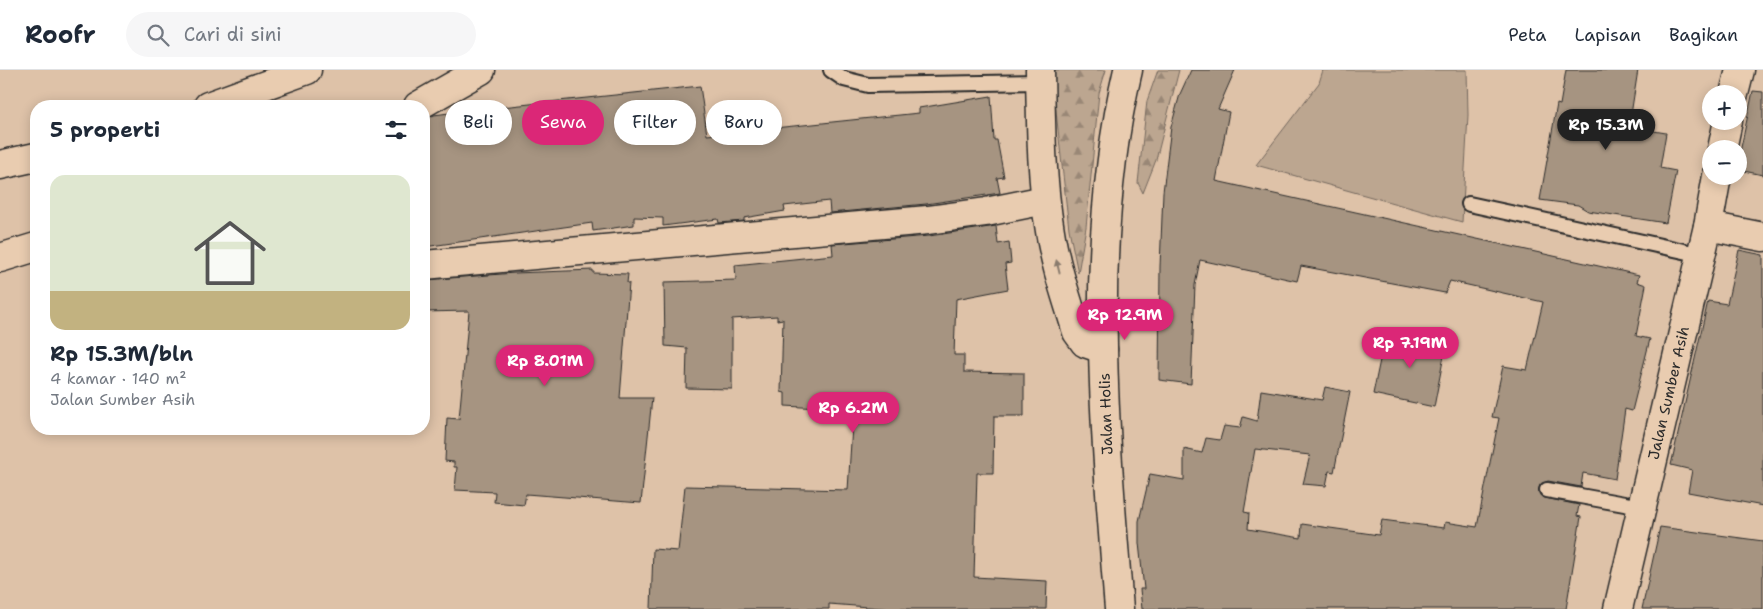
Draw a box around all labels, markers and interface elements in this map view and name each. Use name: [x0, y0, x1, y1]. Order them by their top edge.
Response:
search box: [126, 12, 476, 57]
text: Roofr: [25, 19, 96, 51]
icon: search: [144, 21, 172, 49]
text: Cari di sini: [184, 22, 282, 47]
text: Peta: [1508, 23, 1547, 47]
text: Lapisan: [1575, 23, 1641, 47]
text: Bagikan: [1669, 23, 1738, 47]
map controls: [1702, 85, 1747, 185]
button: +: [1702, 85, 1747, 130]
chip: Beli: [445, 100, 512, 145]
chip: Sewa: [522, 100, 604, 145]
chip: Filter: [614, 100, 696, 145]
chip: Baru: [706, 100, 782, 145]
pin: Rp 15.3M: [1554, 108, 1658, 151]
text: Rp 15.3M: [1568, 114, 1644, 135]
text: 5 properti: [50, 116, 160, 144]
icon: filters: [382, 116, 410, 144]
button: −: [1702, 140, 1747, 185]
icon: home: [185, 208, 275, 298]
one-way arrow: [1054, 259, 1062, 274]
pin: Rp 12.9M: [1073, 298, 1177, 341]
text: Rp 12.9M: [1088, 304, 1162, 325]
street label: Jalan Sumber Asih: [1643, 324, 1694, 462]
pin: Rp 7.19M: [1358, 326, 1462, 369]
text: Rp 7.19M: [1373, 332, 1447, 353]
text: Rp 15.3M/bln: [50, 340, 193, 368]
pin: Rp 8.01M: [493, 344, 597, 387]
text: Rp 8.01M: [507, 350, 583, 371]
text: 4 kamar · 140 m²: [50, 368, 187, 389]
street label: Jalan Holis: [1095, 373, 1117, 455]
text: Jalan Sumber Asih: [50, 389, 195, 410]
pin: Rp 6.2M: [807, 392, 899, 434]
text: Rp 6.2M: [818, 397, 888, 418]

